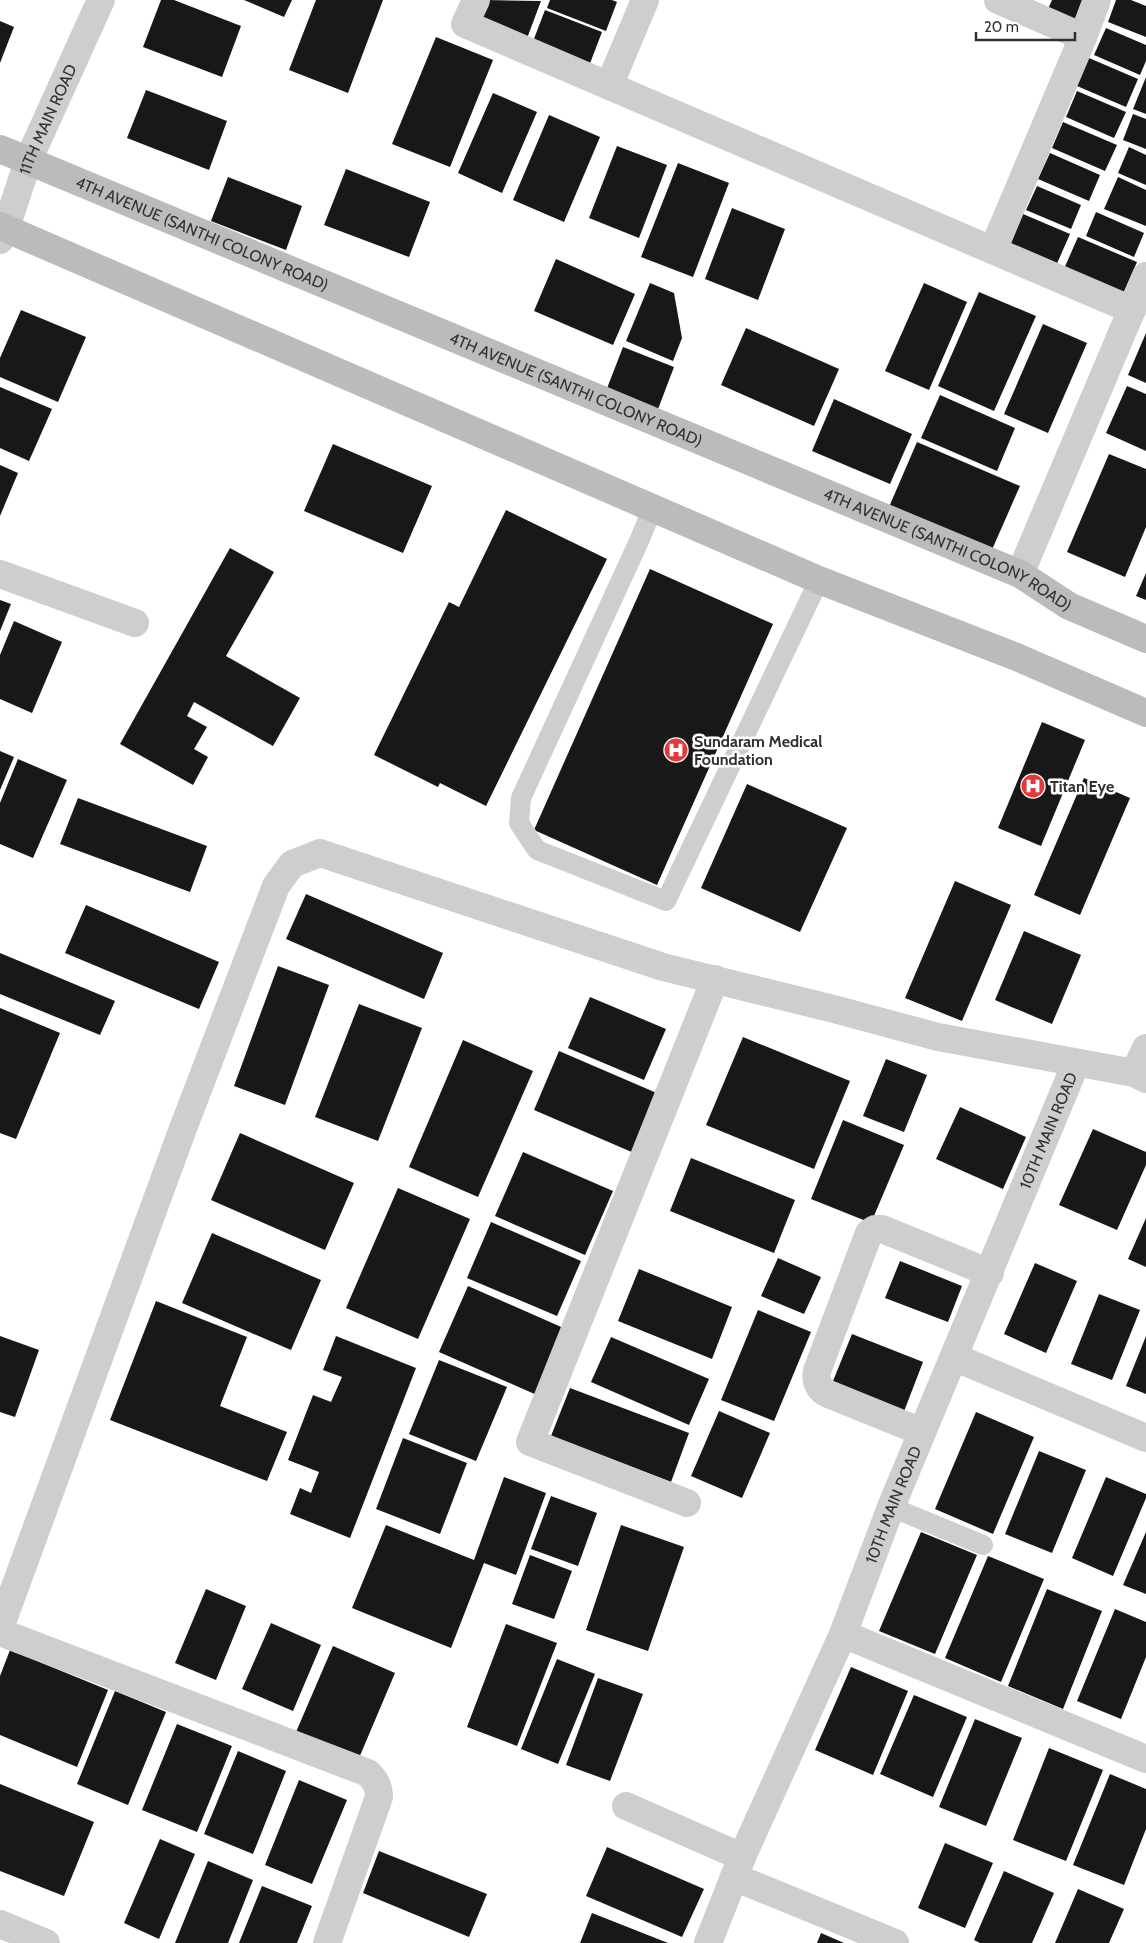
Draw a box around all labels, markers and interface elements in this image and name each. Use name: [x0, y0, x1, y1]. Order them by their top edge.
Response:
scale bar: [976, 10, 1075, 42]
text: 20 m: [984, 18, 1019, 36]
street label: 11TH MAIN ROAD: [15, 61, 80, 177]
street label: 4TH AVENUE (SANTHI COLONY ROAD): [73, 172, 331, 294]
street label: 4TH AVENUE (SANTHI COLONY ROAD): [447, 328, 705, 450]
street label: 4TH AVENUE (SANTHI COLONY ROAD): [821, 484, 1075, 615]
place label: Sundaram Medical Foundation: [694, 732, 822, 769]
hospital icon: Sundaram Medical Foundation: [663, 737, 689, 763]
hospital icon: Titan Eye: [1020, 773, 1046, 799]
place label: Titan Eye: [1050, 777, 1114, 796]
street label: 10TH MAIN ROAD: [1015, 1069, 1081, 1192]
street label: 10TH MAIN ROAD: [861, 1443, 925, 1566]

